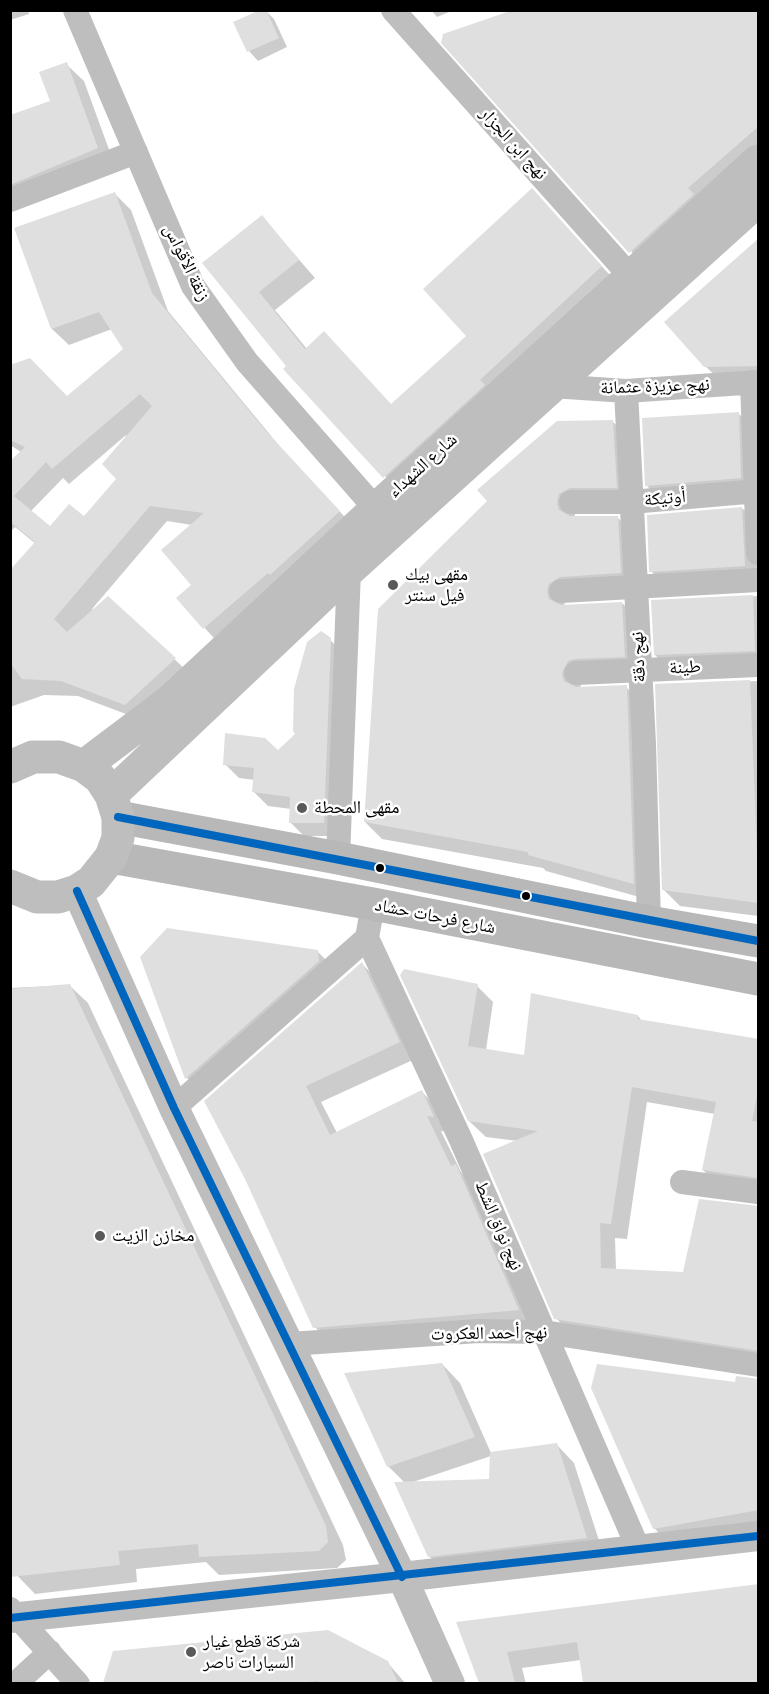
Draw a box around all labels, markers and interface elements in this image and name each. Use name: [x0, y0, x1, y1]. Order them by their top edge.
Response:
street label: نهج ابن الجزار: [475, 103, 551, 185]
street label: زنقة الأقواس: [158, 221, 214, 305]
street label: نهج عزيزة عثمانة: [600, 374, 710, 400]
street label: شارع الشهداء: [384, 429, 462, 503]
street label: أوتيكة: [643, 486, 687, 512]
place label: مقهى بيك فيل سنتر: [405, 564, 468, 606]
marker: مقهى بيك فيل سنتر: [386, 578, 400, 592]
street label: نهج دقة: [627, 631, 651, 683]
street label: طينة: [669, 656, 701, 680]
place label: مقهى المحطة: [314, 797, 399, 819]
marker: مقهى المحطة: [295, 801, 309, 815]
unlabelled marker: [374, 862, 386, 874]
unlabelled marker: [520, 890, 532, 902]
street label: شارع فرحات حشاد: [373, 895, 497, 939]
street label: نهج نواق الشط: [469, 1178, 527, 1274]
place label: مخازن الزيت: [112, 1225, 194, 1247]
marker: مخازن الزيت: [93, 1229, 107, 1243]
street label: نهج أحمد العكروت: [430, 1322, 548, 1346]
place label: شركة قطع غيار السيارات ناصر: [203, 1631, 300, 1674]
marker: شركة قطع غيار السيارات ناصر: [184, 1645, 198, 1659]

